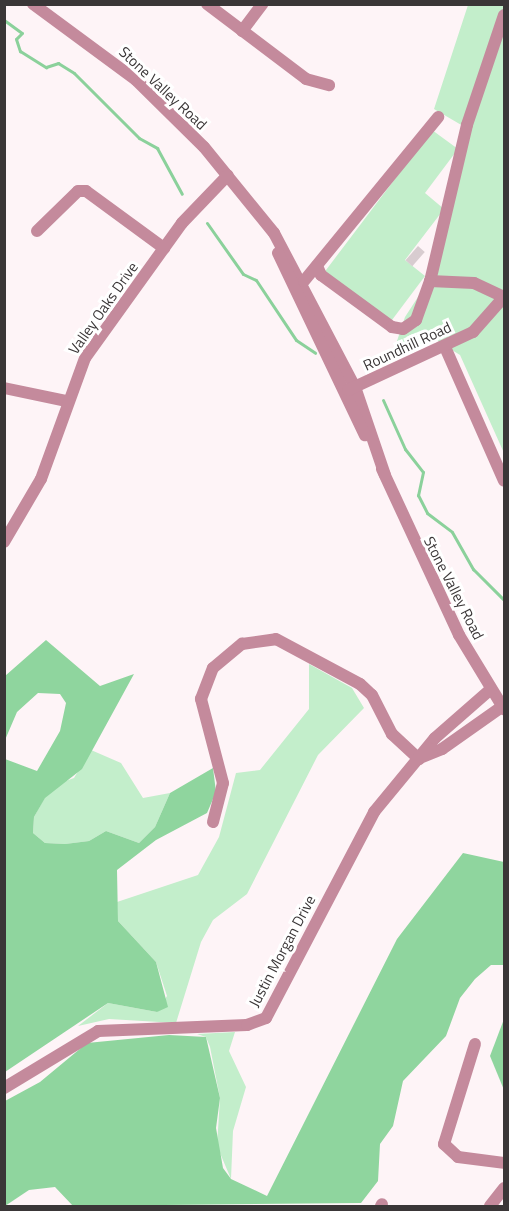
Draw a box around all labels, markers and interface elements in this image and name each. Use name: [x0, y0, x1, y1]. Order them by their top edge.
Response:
street label: Stone Valley Road: [115, 43, 211, 133]
street label: Valley Oaks Drive: [65, 258, 141, 358]
street label: Roundhill Road: [360, 318, 454, 374]
street label: Stone Valley Road: [420, 533, 488, 643]
street label: Justin Morgan Drive: [245, 892, 319, 1010]

